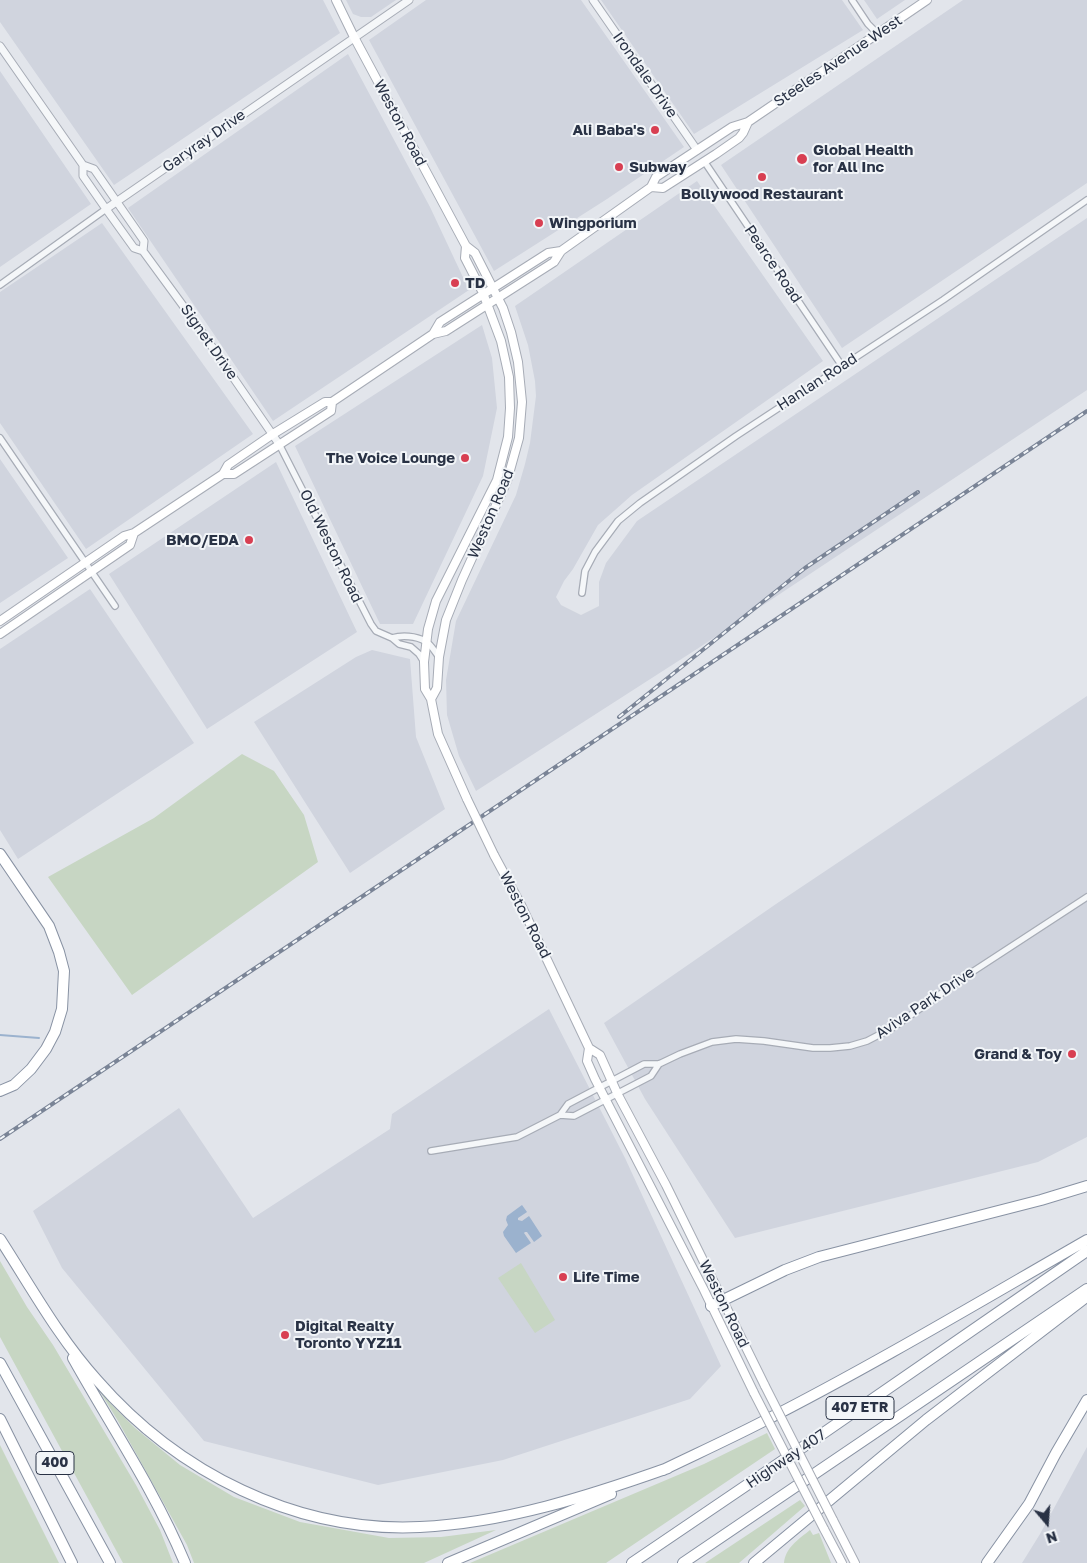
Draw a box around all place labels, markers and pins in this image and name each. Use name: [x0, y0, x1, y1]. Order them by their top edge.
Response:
place label: Ali Baba's: [573, 121, 645, 139]
marker: Ali Baba's: [649, 124, 661, 136]
place label: Global Health for All Inc: [813, 141, 913, 176]
marker: Global Health for All Inc: [795, 152, 809, 166]
place label: Subway: [629, 158, 687, 176]
marker: Subway: [613, 161, 625, 173]
marker: Bollywood Restaurant: [756, 171, 768, 183]
place label: Bollywood Restaurant: [681, 185, 843, 203]
place label: Wingporium: [549, 214, 637, 232]
marker: Wingporium: [533, 217, 545, 229]
place label: TD: [465, 274, 485, 292]
marker: TD: [449, 277, 461, 289]
place label: The Voice Lounge: [326, 449, 455, 467]
marker: The Voice Lounge: [459, 452, 471, 464]
place label: BMO/EDA: [166, 531, 239, 549]
marker: BMO/EDA: [243, 534, 255, 546]
place label: Grand & Toy: [974, 1045, 1062, 1063]
marker: Grand & Toy: [1066, 1048, 1078, 1060]
place label: Life Time: [573, 1268, 639, 1286]
marker: Life Time: [557, 1271, 569, 1283]
place label: Digital Realty Toronto YYZ11: [295, 1317, 401, 1352]
marker: Digital Realty Toronto YYZ11: [279, 1329, 291, 1341]

